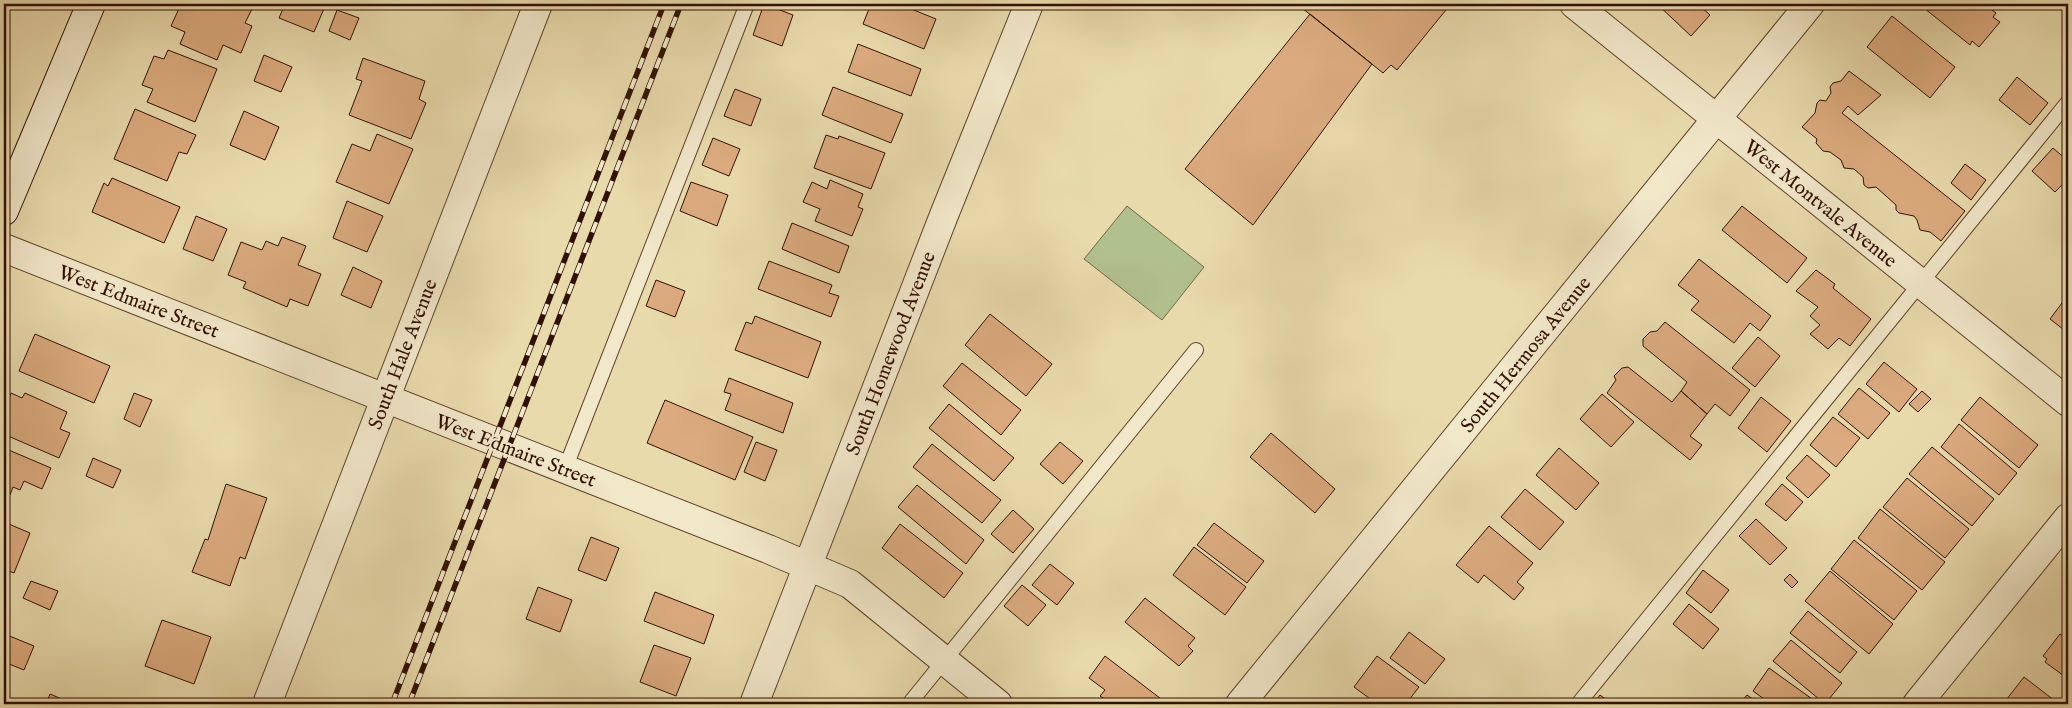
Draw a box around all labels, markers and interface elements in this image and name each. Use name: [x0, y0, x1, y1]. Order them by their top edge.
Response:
street label: West Montvale Avenue: [1738, 135, 1902, 274]
street label: South Homewood Avenue: [841, 248, 942, 459]
street label: West Edmaire Street: [55, 260, 222, 345]
street label: South Hermosa Avenue: [1455, 272, 1597, 438]
street label: South Hale Avenue: [363, 276, 444, 433]
street label: West Edmaire Street: [432, 409, 599, 494]

